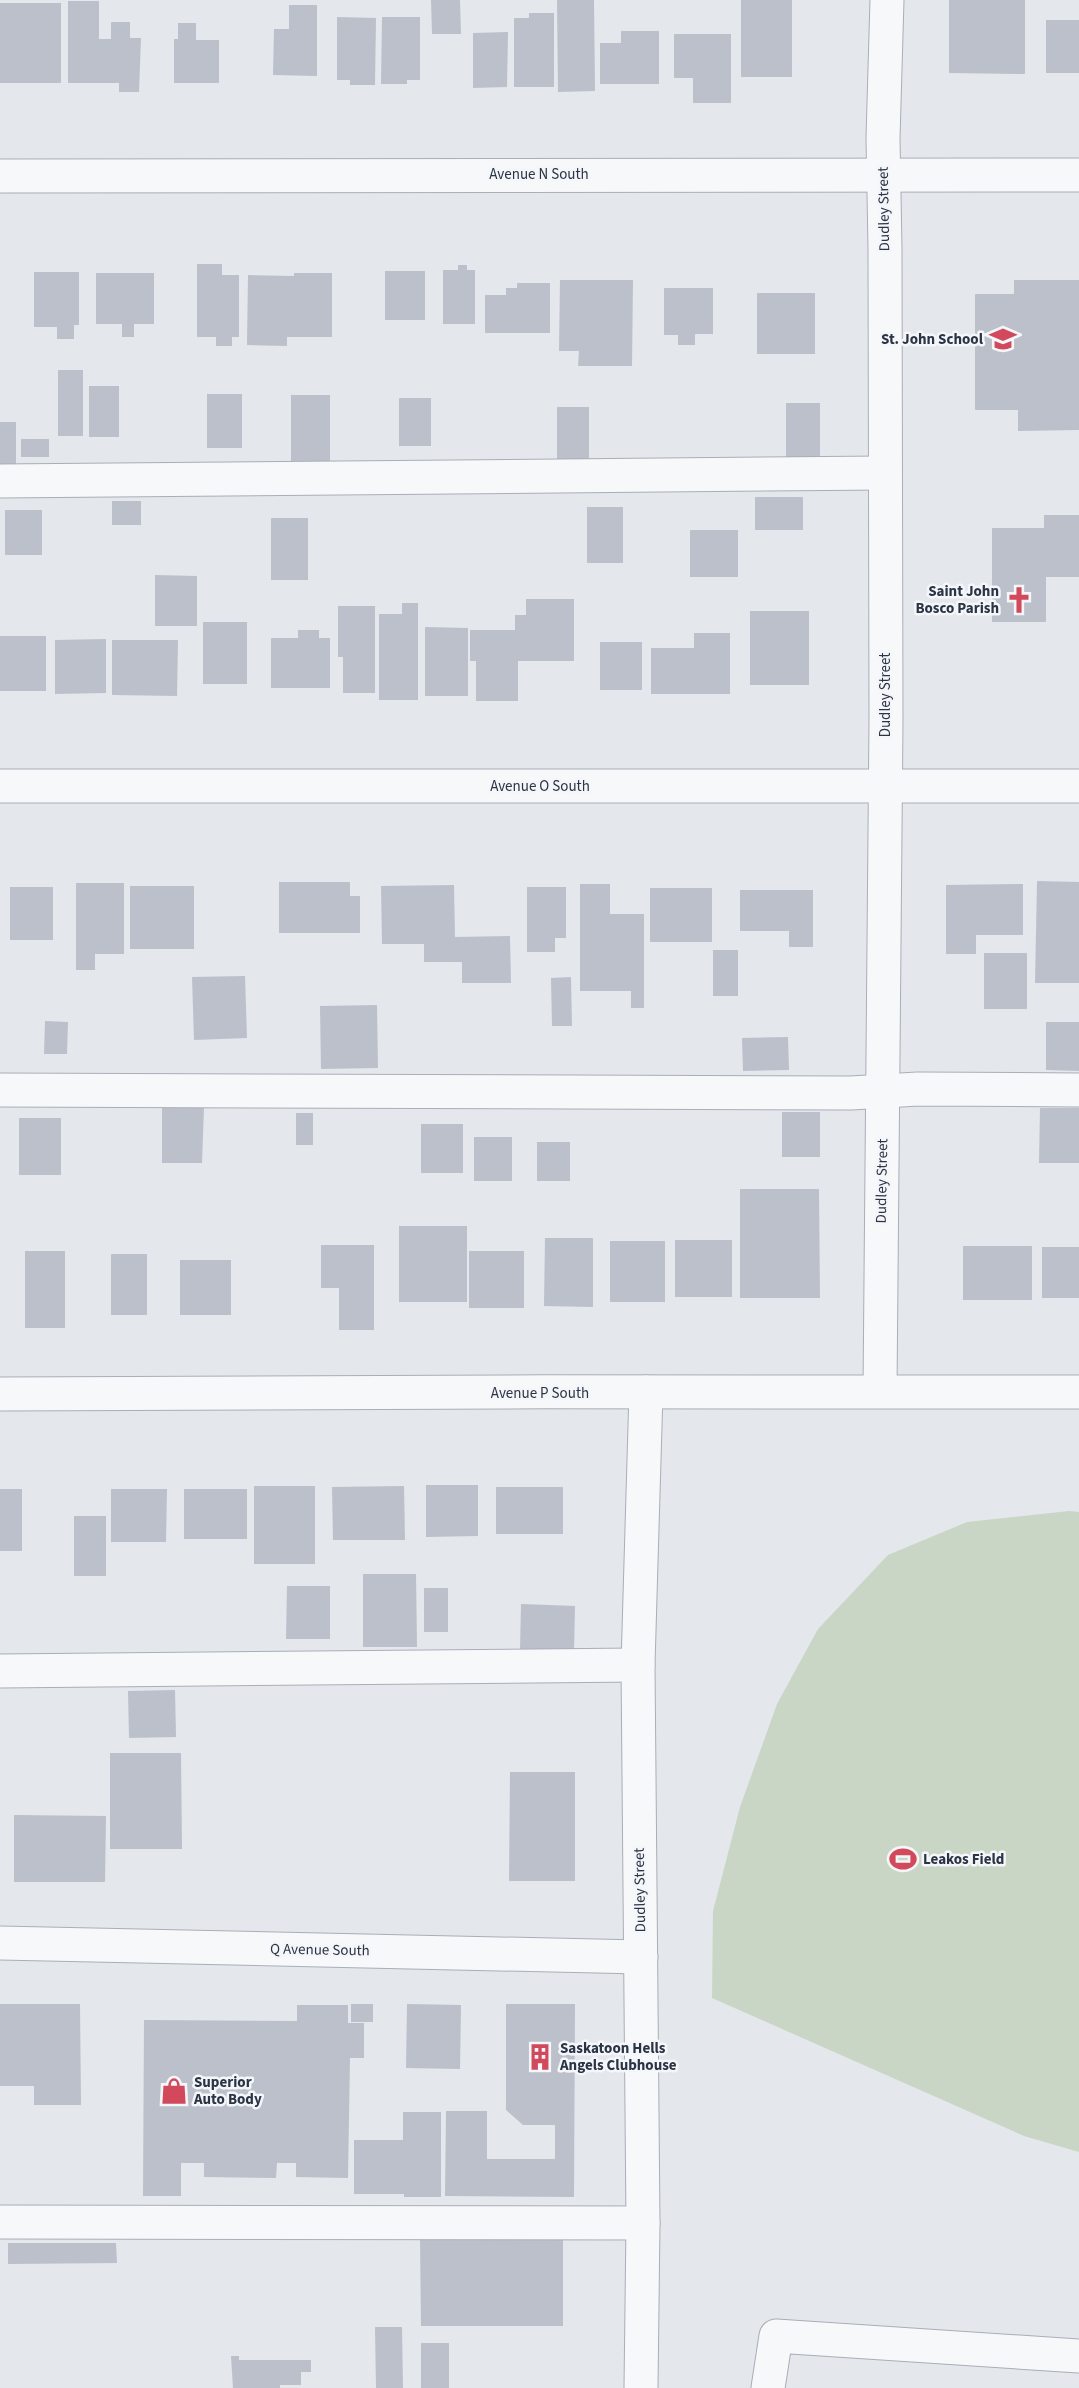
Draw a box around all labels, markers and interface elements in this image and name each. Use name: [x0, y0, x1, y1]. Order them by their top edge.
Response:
street label: Avenue N South: [489, 164, 589, 185]
street label: Dudley Street: [873, 167, 895, 251]
school or university icon: St. John School: [988, 324, 1018, 354]
place label: St. John School: [881, 329, 984, 350]
place label: Saint John Bosco Parish: [915, 581, 999, 619]
church icon: Saint John Bosco Parish: [1004, 585, 1034, 615]
street label: Dudley Street: [875, 653, 896, 737]
street label: Avenue O South: [490, 776, 590, 797]
street label: Dudley Street: [871, 1139, 893, 1223]
street label: Avenue P South: [491, 1383, 589, 1404]
sports icon: Leakos Field: [888, 1844, 918, 1874]
street label: Dudley Street: [629, 1848, 651, 1932]
place label: Leakos Field: [923, 1849, 1004, 1870]
street label: Q Avenue South: [270, 1939, 370, 1961]
place label: Saskatoon Hells Angels Clubhouse: [559, 2038, 677, 2076]
building icon: Saskatoon Hells Angels Clubhouse: [525, 2042, 555, 2072]
place label: Superior Auto Body: [193, 2072, 262, 2110]
shop icon: Superior Auto Body: [159, 2076, 189, 2106]

